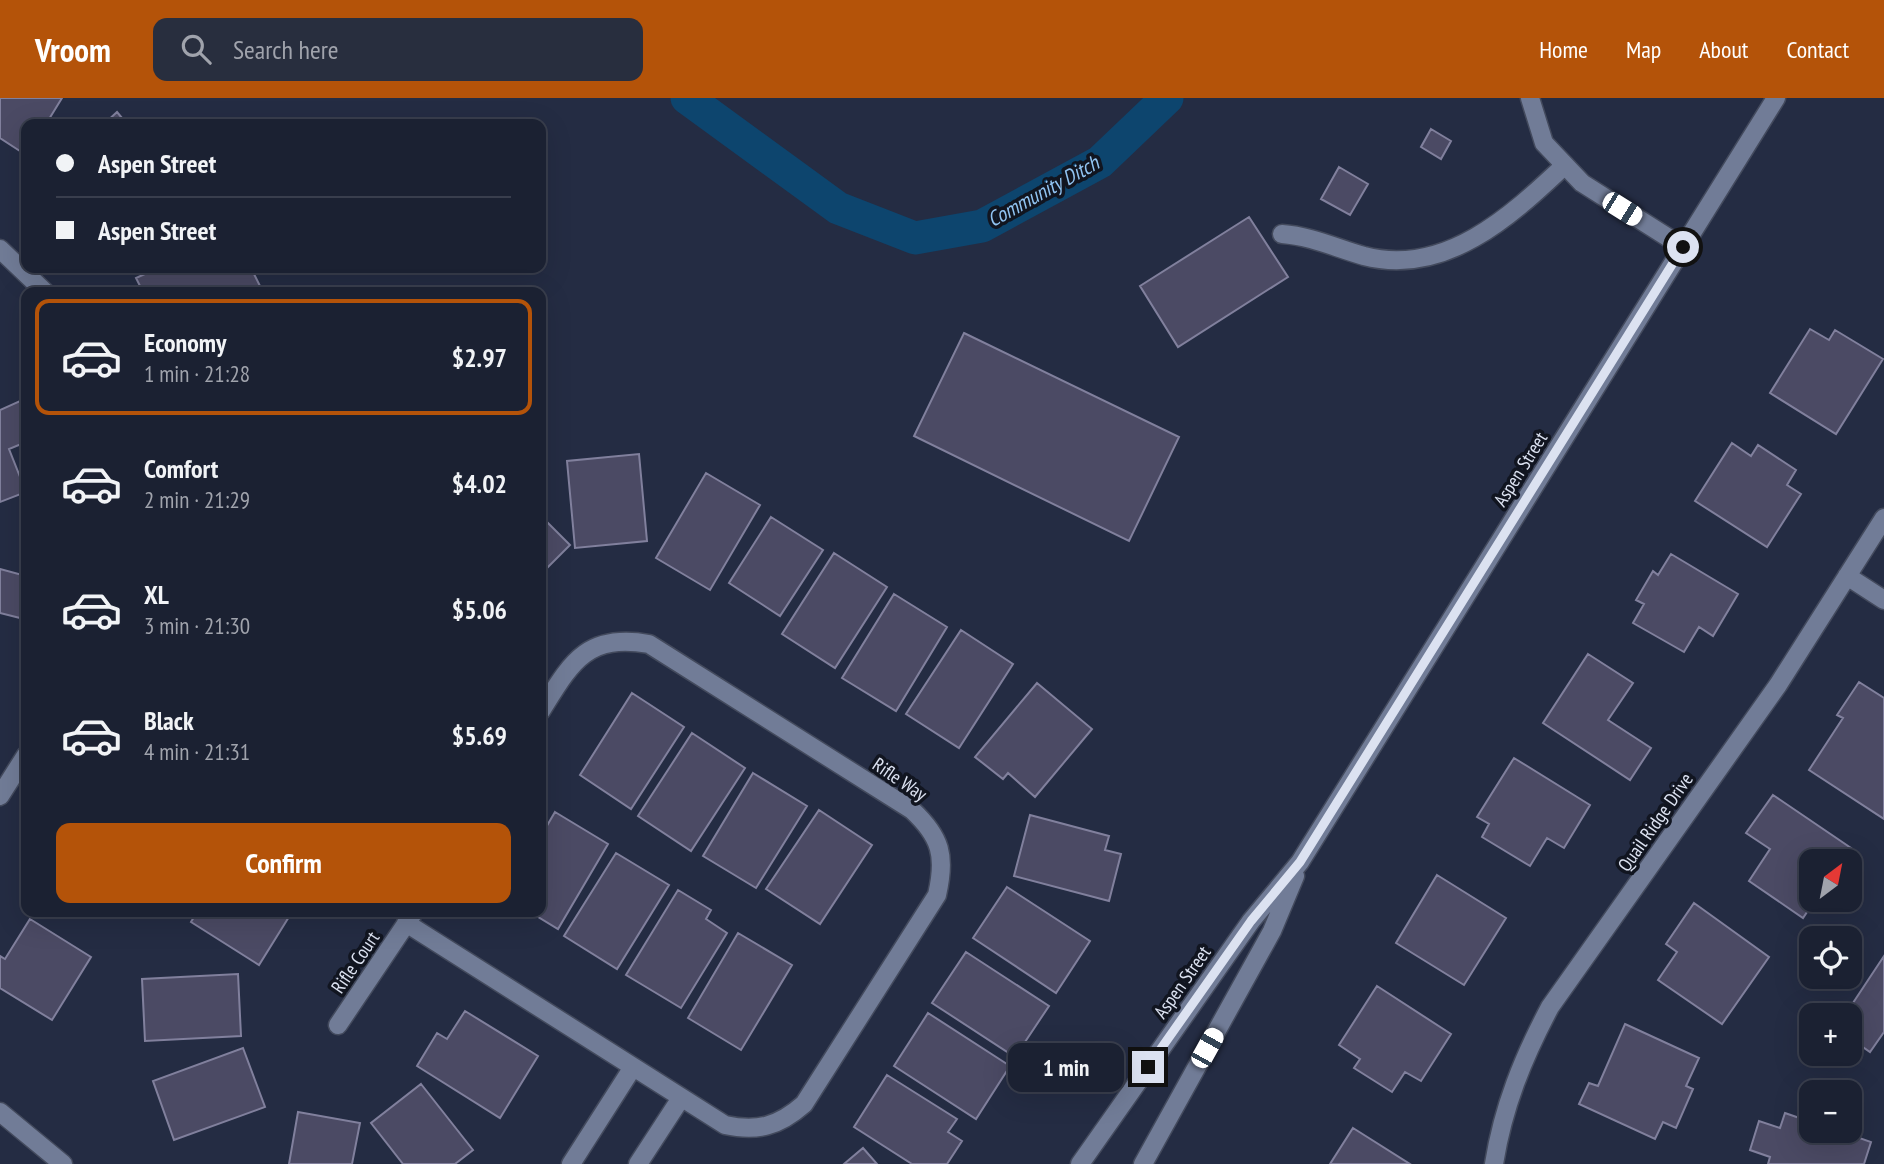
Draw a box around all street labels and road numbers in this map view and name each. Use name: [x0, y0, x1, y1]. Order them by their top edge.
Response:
street label: Aspen Street: [1488, 427, 1553, 511]
street label: Rifle Way: [868, 752, 933, 806]
street label: Quail Ridge Drive: [1612, 768, 1698, 876]
street label: Rifle Court: [326, 926, 385, 998]
street label: Aspen Street: [1148, 940, 1216, 1023]

